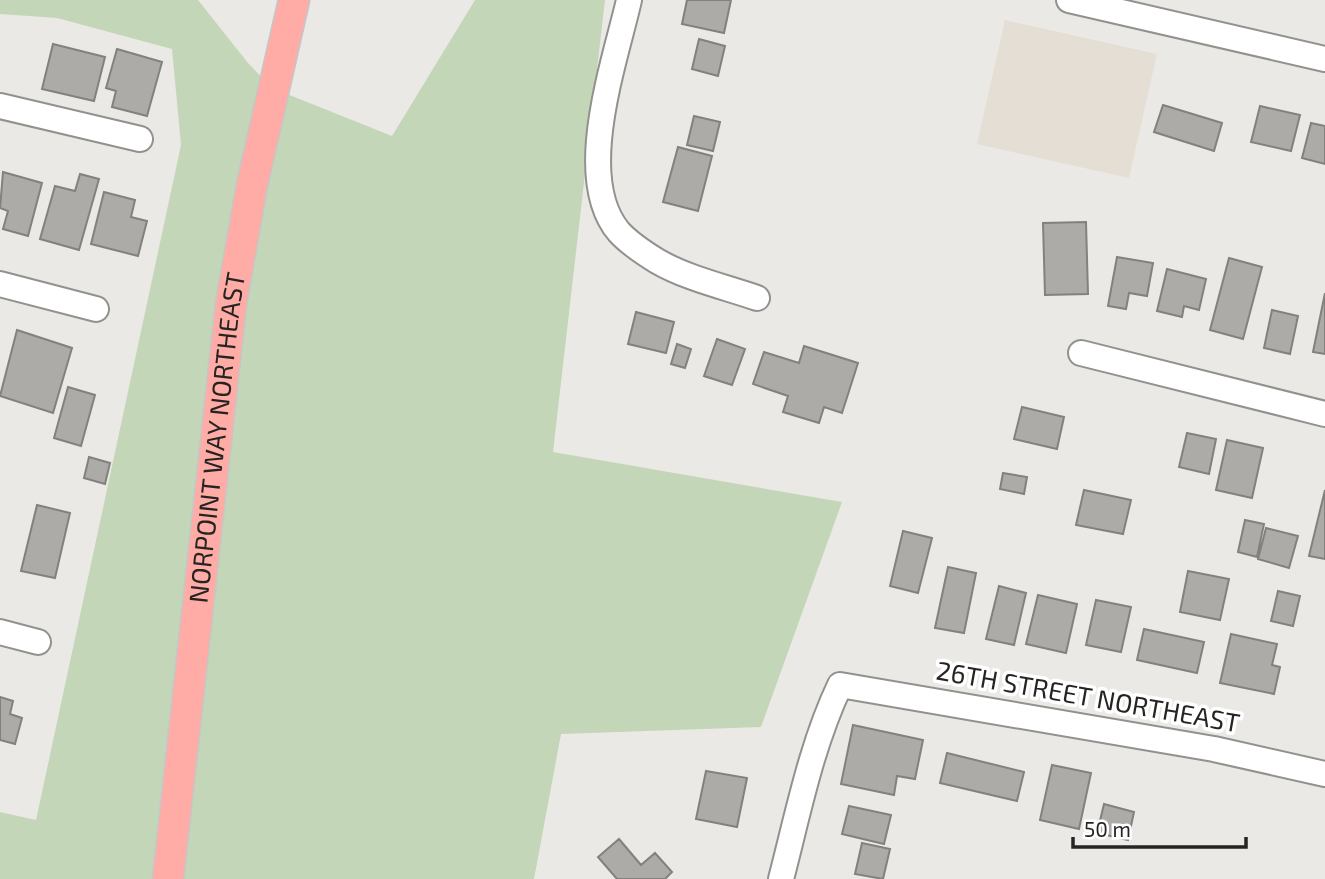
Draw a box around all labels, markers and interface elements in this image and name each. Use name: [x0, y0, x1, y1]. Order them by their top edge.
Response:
street label: NORPOINT WAY NORTHEAST: [181, 270, 250, 605]
street label: 26TH STREET NORTHEAST: [934, 654, 1242, 737]
scale bar: [1073, 806, 1246, 850]
text: 50 m: [1084, 816, 1131, 841]

